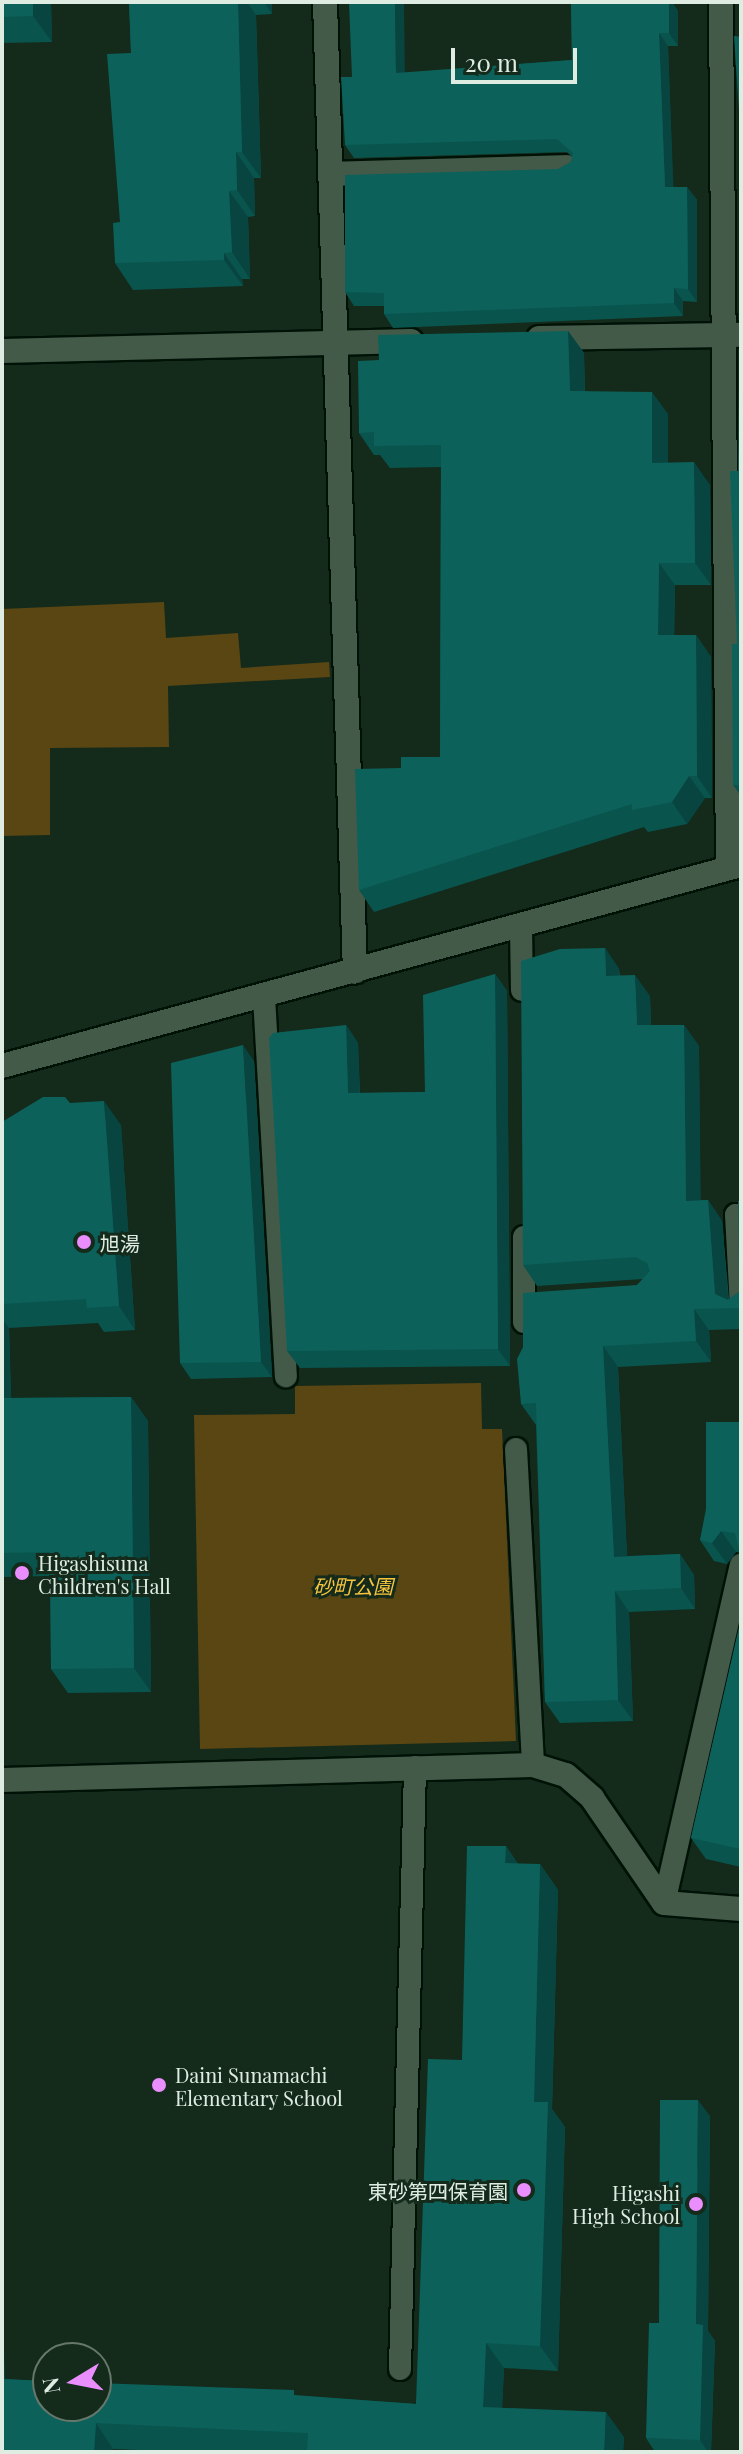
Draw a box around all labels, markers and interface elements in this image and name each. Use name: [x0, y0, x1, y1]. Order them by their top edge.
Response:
scale bar: [455, 32, 581, 82]
text: 20 m: [465, 46, 518, 78]
place label: 旭湯: [100, 1230, 140, 1254]
marker: 旭湯: [75, 1233, 93, 1251]
place label: Higashisuna Children's Hall: [38, 1550, 171, 1597]
marker: Higashisuna Children's Hall: [13, 1564, 31, 1582]
park label: 砂町公園: [313, 1573, 393, 1597]
place label: Daini Sunamachi Elementary School: [175, 2062, 343, 2109]
marker: Daini Sunamachi Elementary School: [150, 2076, 168, 2094]
place label: 東砂第四保育園: [368, 2178, 508, 2202]
place label: Higashi High School: [572, 2180, 680, 2227]
marker: 東砂第四保育園: [515, 2181, 533, 2199]
marker: Higashi High School: [687, 2195, 705, 2213]
north arrow: [32, 2342, 112, 2422]
text: N: [34, 2375, 66, 2396]

